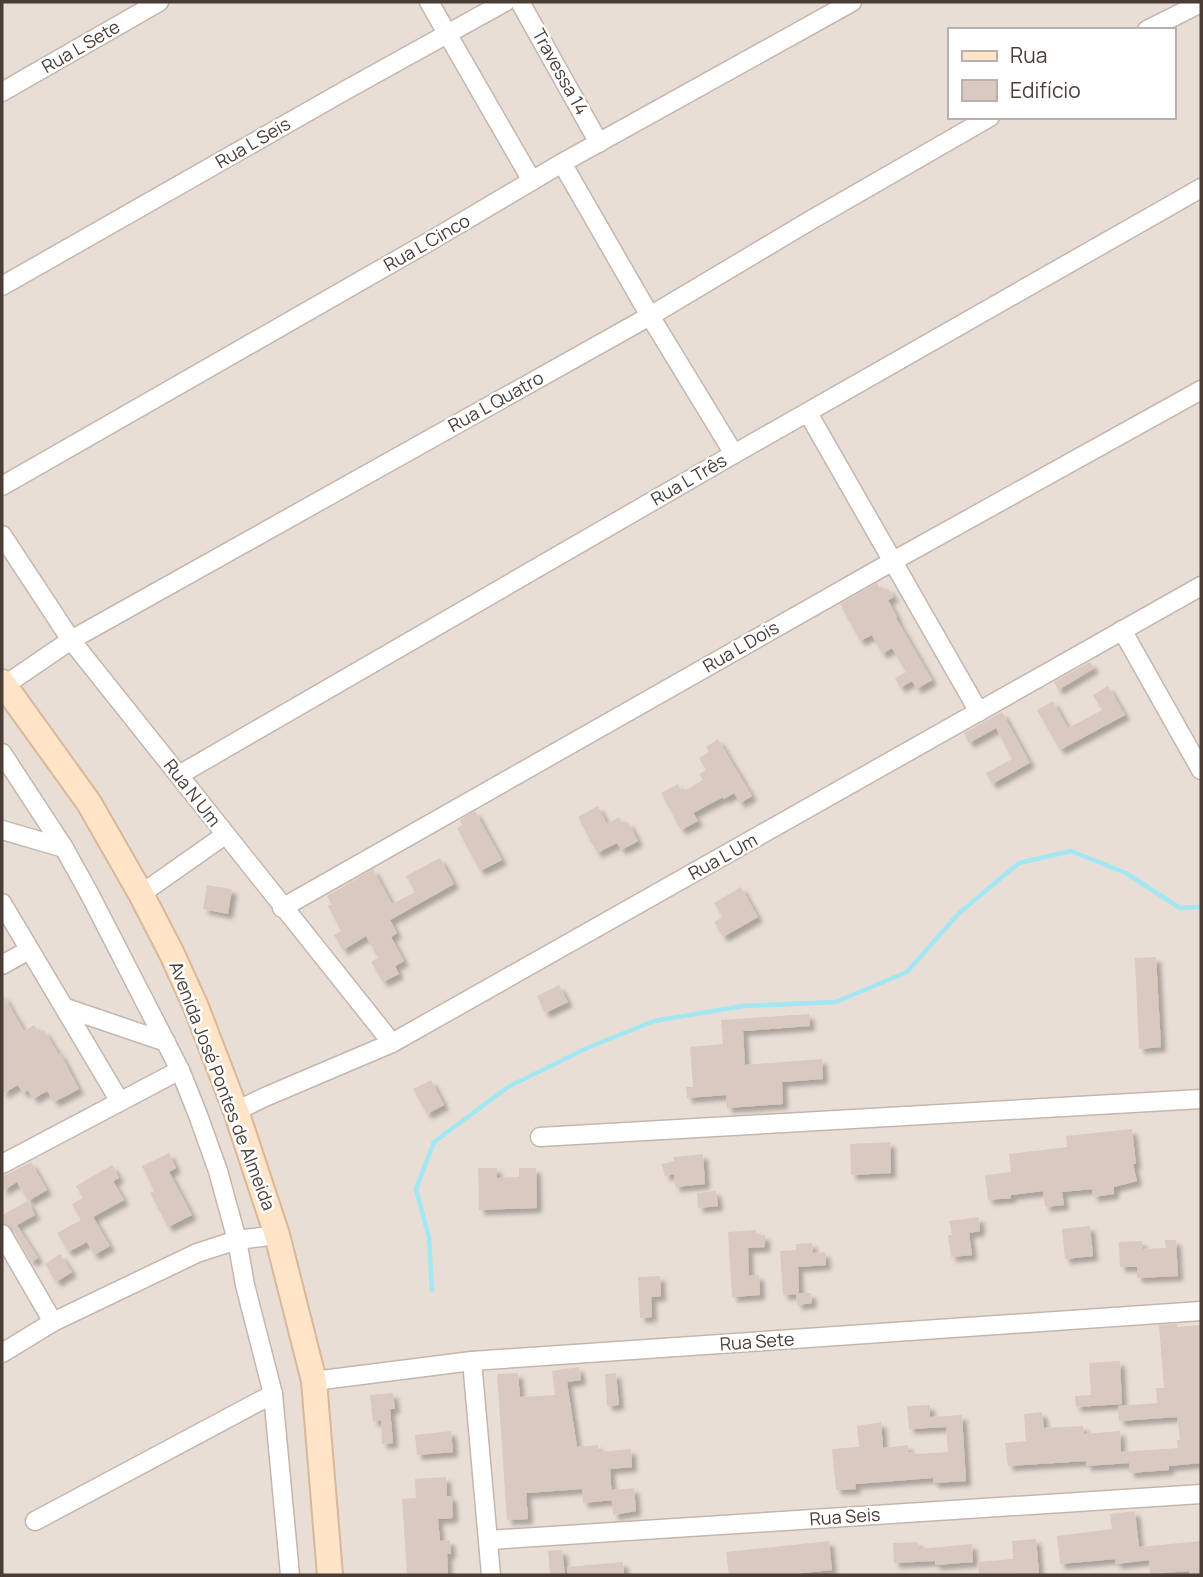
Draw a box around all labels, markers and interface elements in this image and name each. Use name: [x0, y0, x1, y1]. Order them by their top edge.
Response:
street label: Rua L Sete: [37, 14, 124, 78]
street label: Travessa 14: [527, 24, 594, 119]
legend: [948, 28, 1175, 119]
text: Rua: [1010, 41, 1047, 69]
text: Edifício: [1010, 76, 1081, 104]
street label: Rua L Seis: [211, 111, 294, 173]
street label: Rua L Cinco: [379, 208, 474, 276]
street label: Rua L Quatro: [444, 365, 547, 437]
street label: Rua L Três: [646, 448, 731, 510]
street label: Rua L Dois: [698, 615, 783, 678]
street label: Rua N Um: [159, 754, 227, 831]
street label: Rua L Um: [684, 827, 761, 885]
street label: Avenida José Pontes de Almeida: [164, 958, 282, 1214]
street label: Rua Sete: [719, 1326, 795, 1356]
street label: Rua Seis: [809, 1502, 881, 1530]

